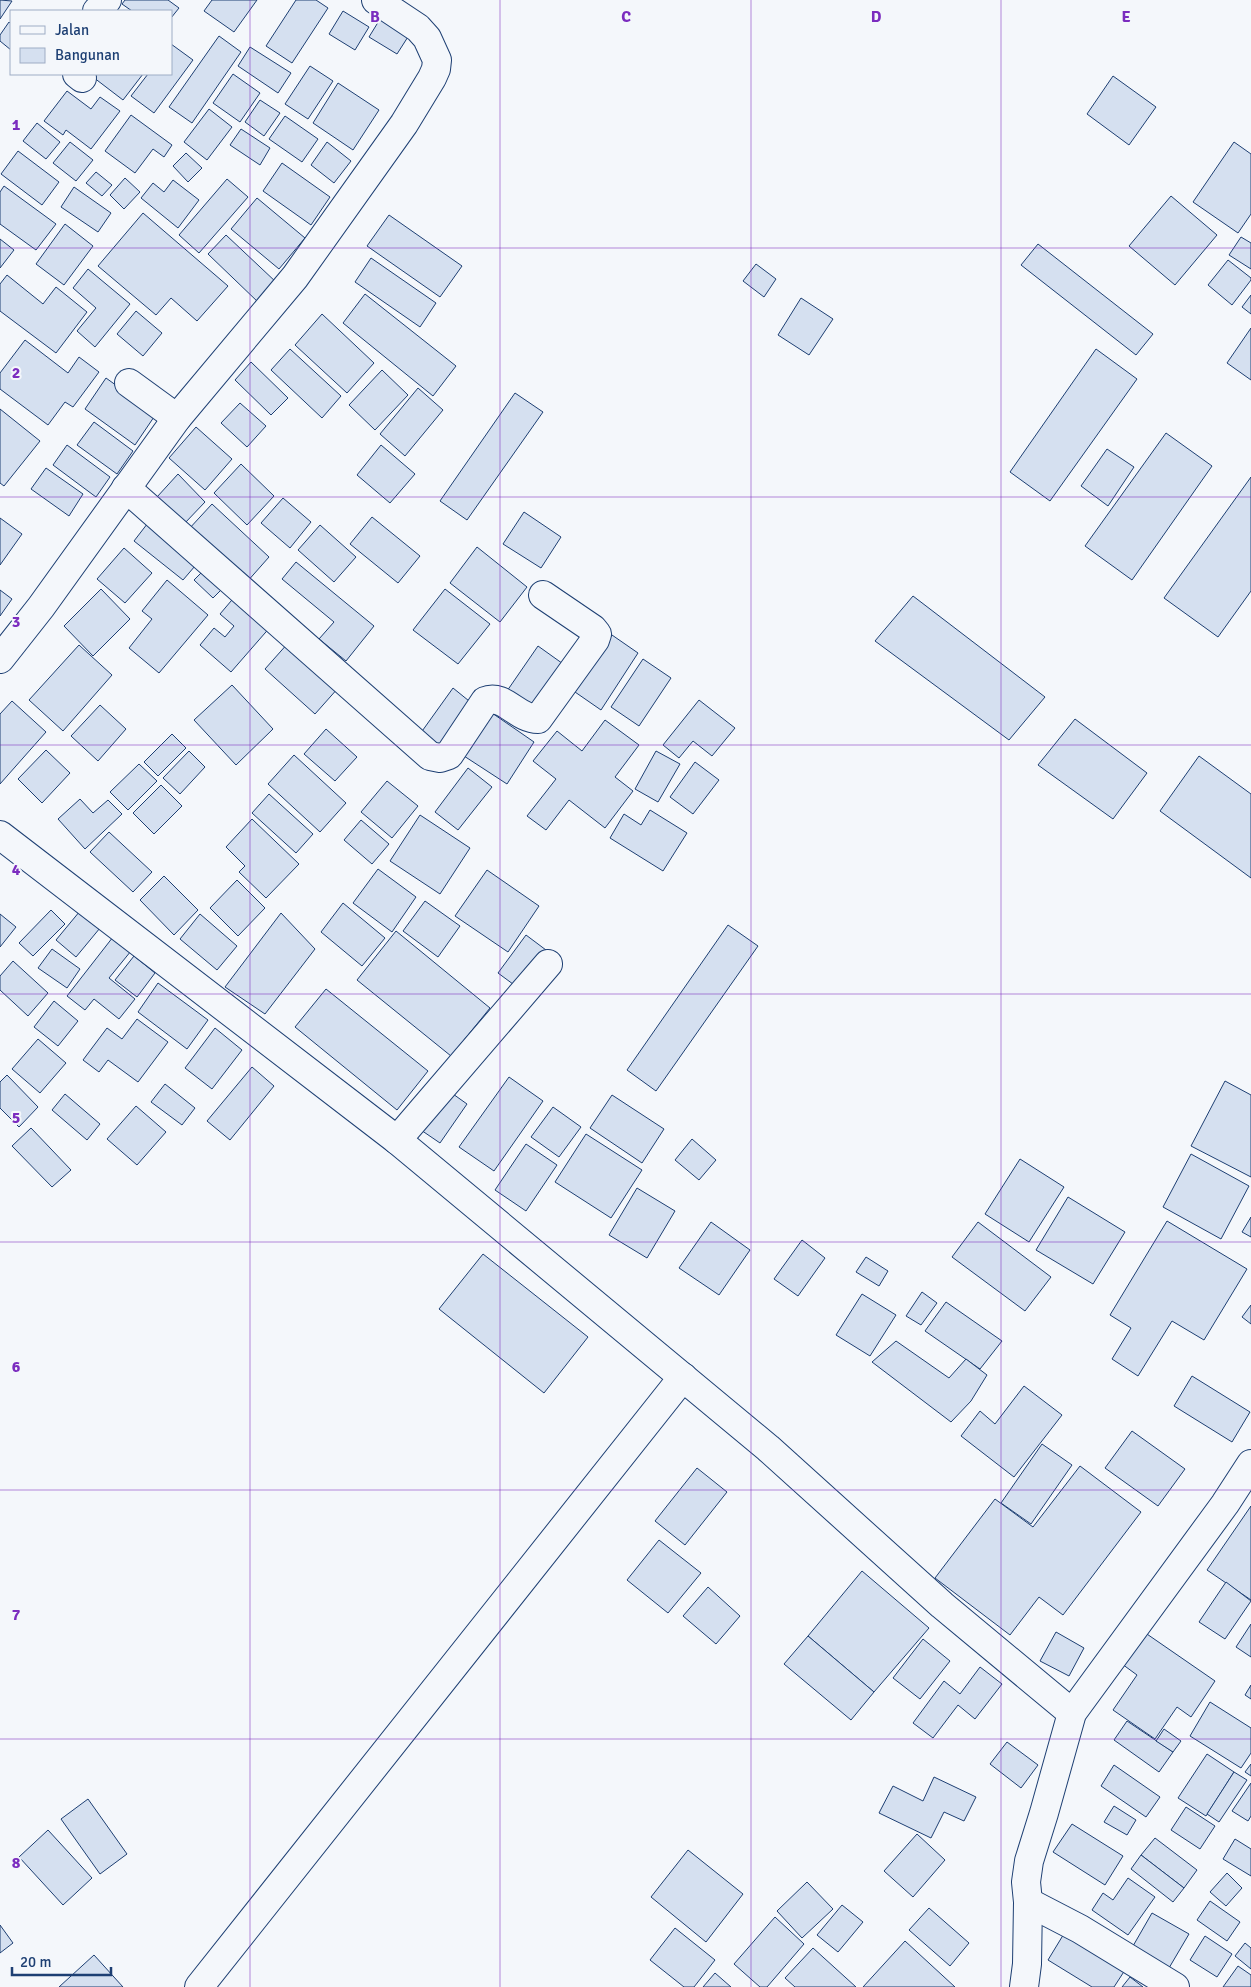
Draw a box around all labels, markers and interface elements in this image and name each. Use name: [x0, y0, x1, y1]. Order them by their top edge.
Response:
text: B: [370, 7, 380, 27]
text: C: [621, 7, 631, 27]
text: D: [871, 7, 882, 27]
text: E: [1121, 7, 1131, 27]
legend: [10, 10, 172, 75]
text: Jalan: [55, 21, 89, 39]
text: Bangunan: [55, 46, 120, 64]
text: 1: [12, 115, 21, 135]
text: 2: [12, 363, 20, 383]
text: 3: [12, 612, 20, 632]
text: 4: [12, 860, 21, 880]
text: 5: [12, 1108, 20, 1128]
text: 6: [12, 1357, 21, 1377]
text: 7: [12, 1605, 21, 1625]
text: 8: [12, 1853, 21, 1873]
scale bar: [12, 1944, 111, 1976]
text: 20 m: [20, 1953, 51, 1971]

